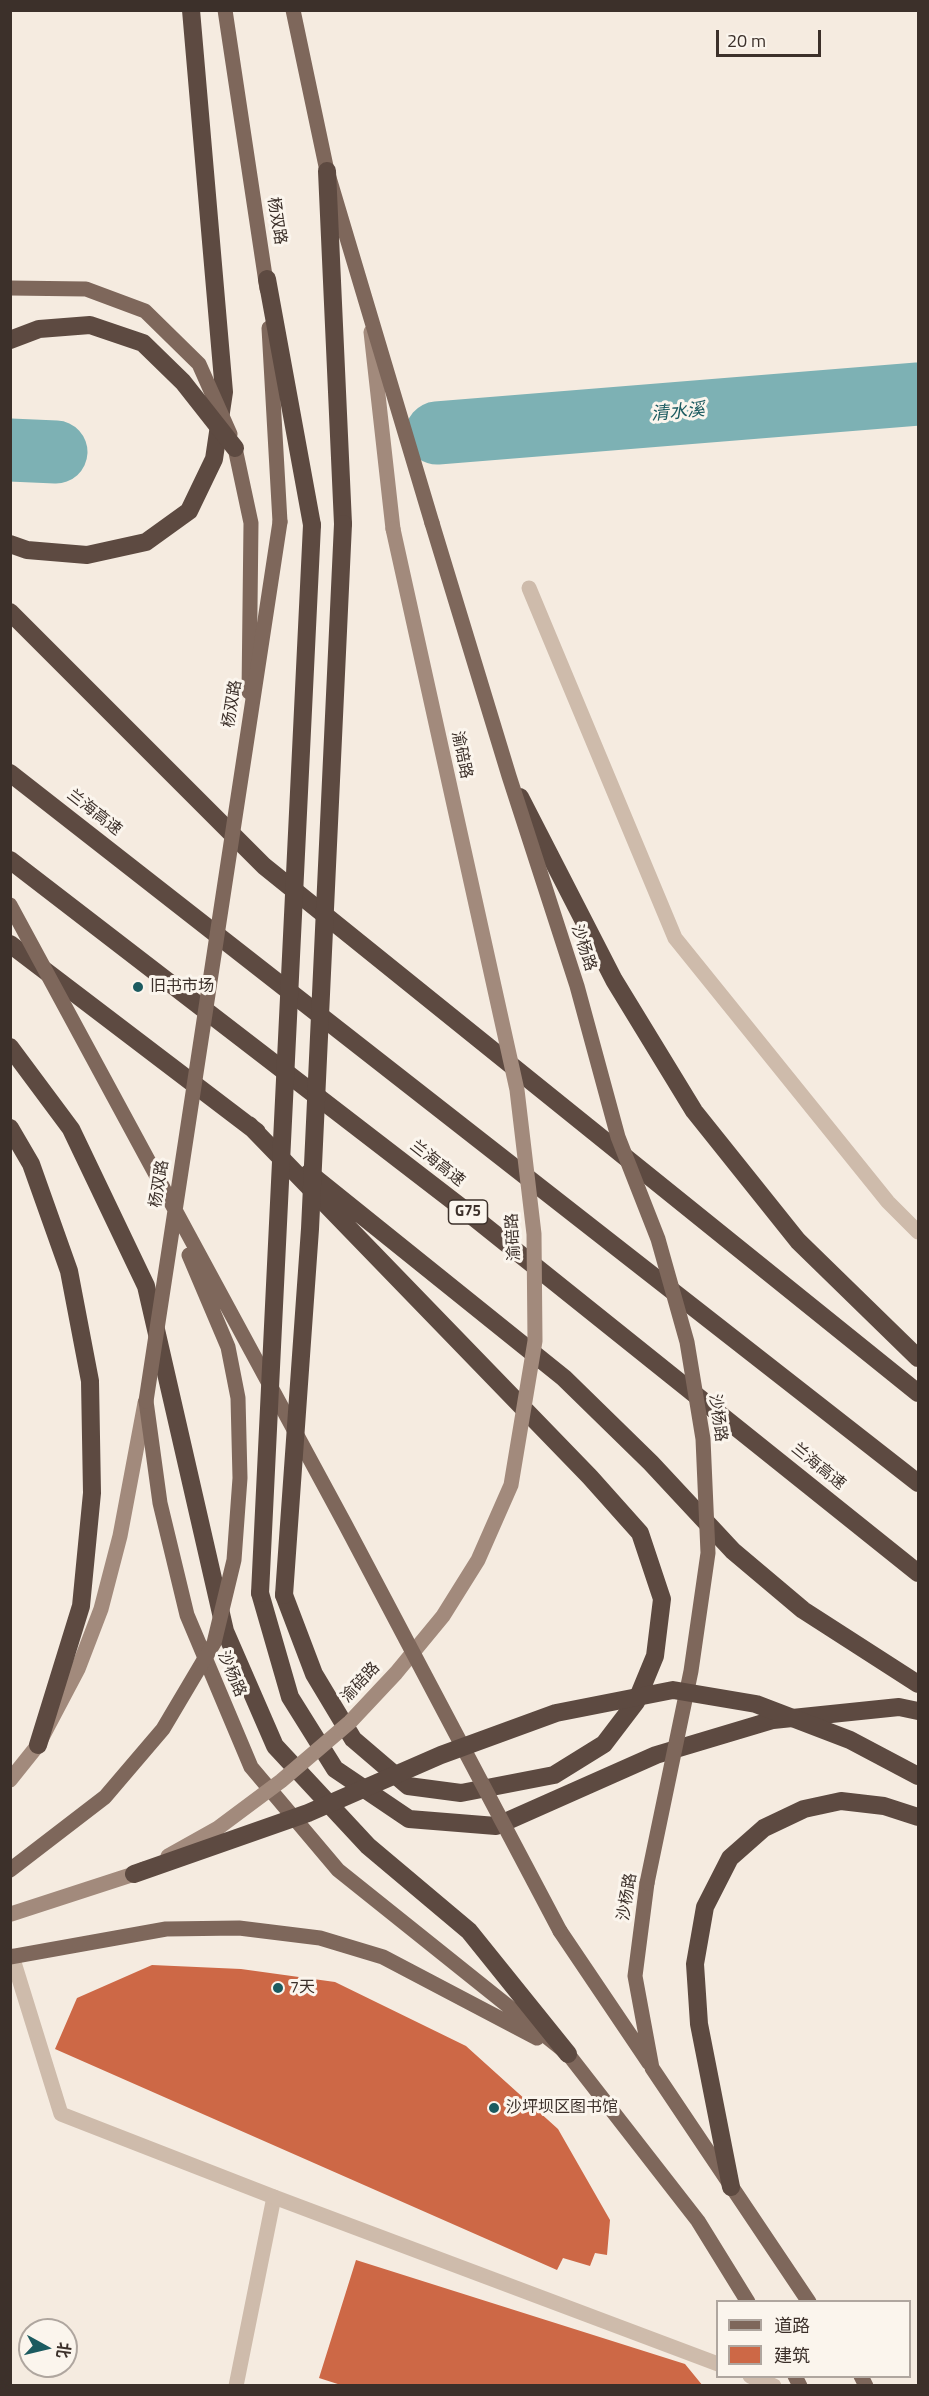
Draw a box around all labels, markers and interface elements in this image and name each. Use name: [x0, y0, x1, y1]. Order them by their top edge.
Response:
scale bar: [719, 18, 824, 56]
text: 20 m: [727, 27, 766, 54]
street label: 杨双路: [263, 196, 289, 246]
water label: 清水溪: [650, 400, 706, 426]
street label: 杨双路: [220, 679, 246, 729]
street label: 渝碚路: [447, 730, 475, 780]
street label: 兰海高速: [63, 786, 125, 840]
street label: 沙杨路: [566, 922, 600, 974]
place label: 旧书市场: [150, 977, 214, 997]
marker: 旧书市场: [131, 980, 145, 994]
street label: 兰海高速: [406, 1137, 468, 1191]
street label: 杨双路: [147, 1159, 173, 1209]
road number: G75: [448, 1200, 488, 1224]
street label: 渝碚路: [503, 1213, 525, 1261]
street label: 沙杨路: [704, 1393, 730, 1443]
street label: 兰海高速: [787, 1439, 849, 1495]
street label: 沙杨路: [213, 1648, 249, 1700]
street label: 渝碚路: [338, 1659, 384, 1707]
street label: 沙杨路: [615, 1872, 641, 1922]
place label: 7天: [290, 1978, 315, 1998]
marker: 7天: [271, 1981, 285, 1995]
place label: 沙坪坝区图书馆: [506, 2098, 618, 2118]
marker: 沙坪坝区图书馆: [487, 2101, 501, 2115]
legend: [716, 2300, 911, 2378]
text: 道路: [774, 2312, 810, 2339]
north arrow: [18, 2318, 78, 2378]
text: 北: [51, 2341, 77, 2360]
text: 建筑: [774, 2342, 810, 2369]

